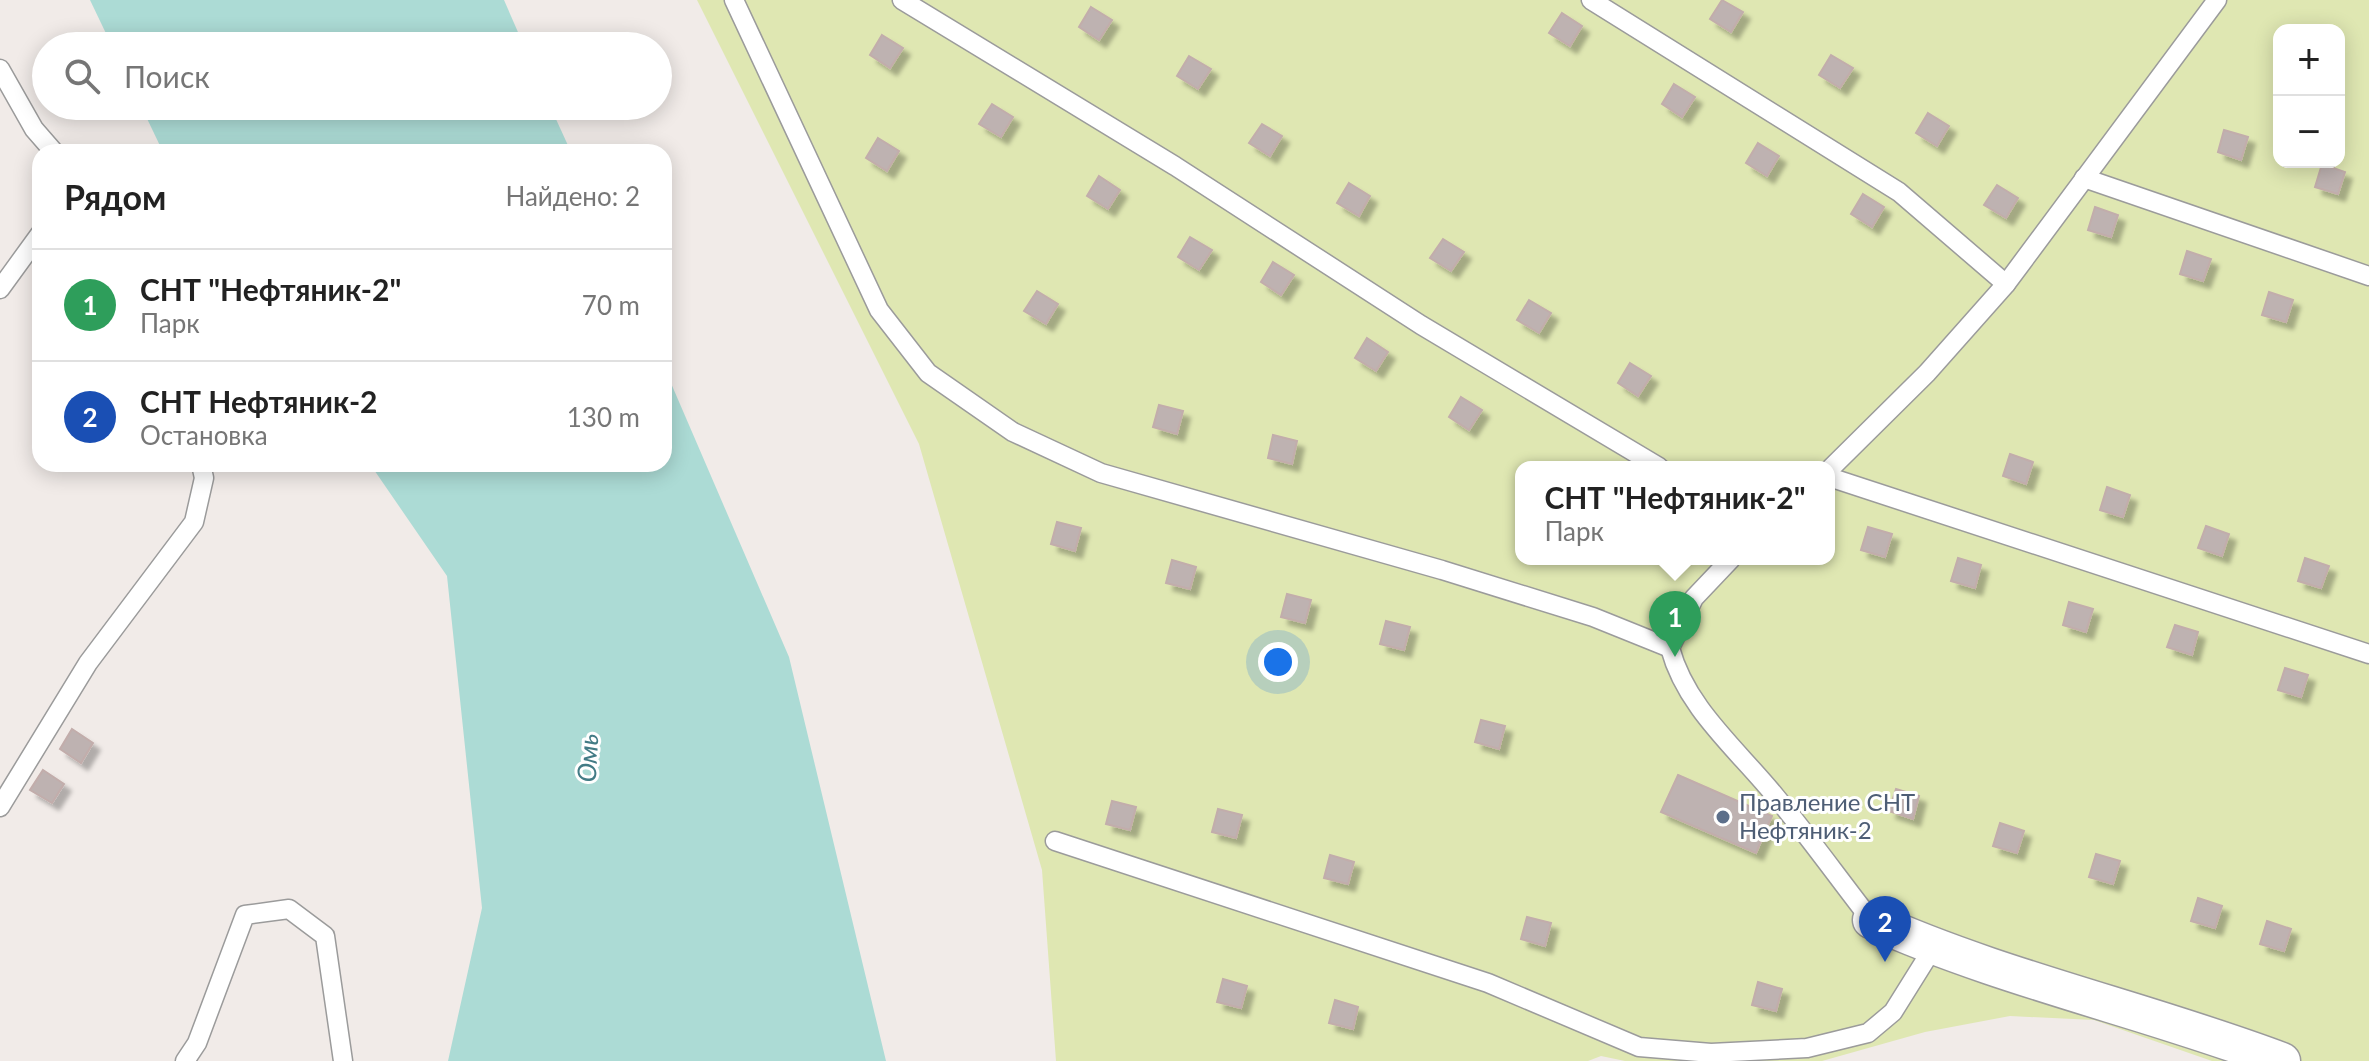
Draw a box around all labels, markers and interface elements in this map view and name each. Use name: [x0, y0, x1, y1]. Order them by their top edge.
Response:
map controls: [2273, 24, 2345, 168]
button: +: [2273, 24, 2345, 96]
search box: [32, 32, 672, 120]
icon: search: [60, 54, 104, 98]
text: Поиск: [124, 58, 210, 94]
button: −: [2273, 96, 2345, 168]
text: Рядом: [64, 176, 166, 217]
text: Найдено: 2: [505, 180, 640, 212]
text: СНТ "Нефтяник-2": [140, 271, 401, 307]
text: 1: [82, 289, 98, 321]
text: 70 m: [582, 289, 640, 321]
text: Парк: [140, 307, 200, 339]
text: СНТ Нефтяник-2: [140, 383, 378, 419]
text: 2: [82, 401, 98, 433]
text: 130 m: [567, 401, 640, 433]
text: Остановка: [140, 419, 268, 451]
popup: [1515, 461, 1835, 565]
text: СНТ "Нефтяник-2": [1544, 479, 1806, 515]
text: Парк: [1544, 515, 1604, 547]
pin: 1: [1649, 591, 1701, 657]
your location: [1258, 642, 1298, 682]
water label: Омь: [570, 733, 604, 783]
place label: Правление СНТ Нефтяник-2: [1739, 787, 1915, 844]
marker: Правление СНТ Нефтяник-2: [1714, 808, 1732, 826]
pin: 2: [1859, 896, 1911, 962]

